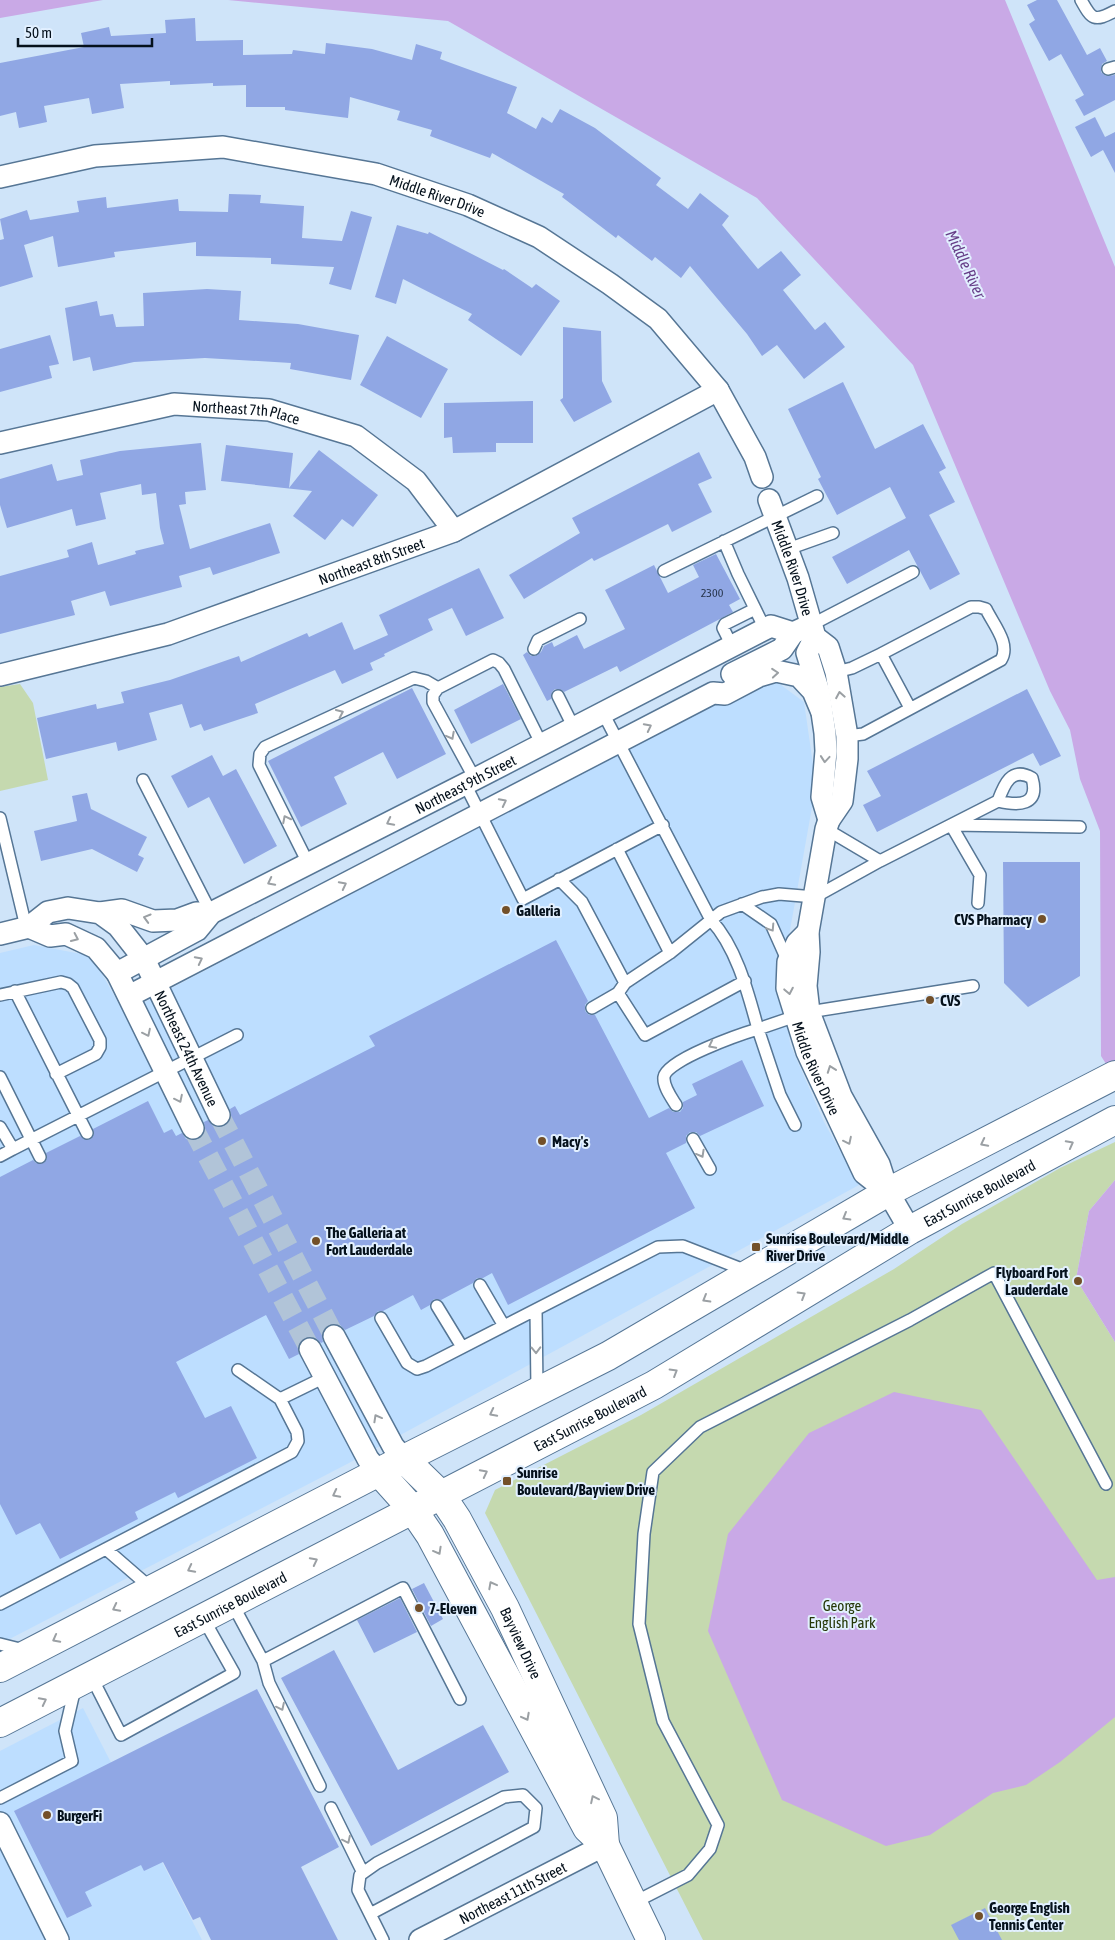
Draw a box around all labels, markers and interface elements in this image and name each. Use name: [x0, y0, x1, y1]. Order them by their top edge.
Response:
scale bar: [18, 15, 151, 47]
text: 50 m: [25, 24, 52, 41]
street label: Middle River Drive: [388, 171, 488, 220]
water label: Middle River: [942, 227, 990, 302]
street label: Northeast 7th Place: [192, 397, 302, 427]
street label: Middle River Drive: [769, 518, 817, 618]
street label: Northeast 8th Street: [316, 534, 426, 588]
house number: 2300: [701, 586, 724, 600]
one-way arrow: [771, 668, 779, 679]
one-way arrow: [835, 691, 845, 700]
one-way arrow: [335, 708, 344, 719]
one-way arrow: [642, 723, 651, 733]
one-way arrow: [445, 731, 455, 740]
street label: Northeast 9th Street: [412, 751, 519, 817]
one-way arrow: [820, 755, 831, 763]
one-way arrow: [498, 798, 507, 808]
one-way arrow: [282, 816, 292, 825]
one-way arrow: [386, 816, 395, 826]
one-way arrow: [267, 876, 276, 886]
one-way arrow: [338, 881, 347, 891]
place label: Galleria: [516, 902, 560, 919]
marker: Galleria: [500, 904, 512, 916]
place label: CVS Pharmacy: [954, 911, 1033, 928]
marker: CVS Pharmacy: [1036, 913, 1048, 925]
one-way arrow: [143, 914, 151, 924]
one-way arrow: [765, 923, 775, 932]
one-way arrow: [70, 932, 79, 943]
one-way arrow: [194, 956, 203, 966]
one-way arrow: [783, 986, 793, 995]
street label: Northeast 24th Avenue: [152, 987, 222, 1109]
place label: CVS: [940, 992, 961, 1009]
marker: CVS: [924, 994, 936, 1006]
street label: Middle River Drive: [789, 1019, 844, 1118]
one-way arrow: [141, 1028, 151, 1037]
one-way arrow: [709, 1039, 718, 1049]
one-way arrow: [827, 1065, 837, 1074]
one-way arrow: [173, 1094, 183, 1103]
place label: Macy's: [552, 1133, 589, 1150]
marker: Macy's: [536, 1135, 548, 1147]
one-way arrow: [842, 1136, 852, 1145]
one-way arrow: [981, 1137, 990, 1147]
one-way arrow: [1065, 1140, 1074, 1150]
one-way arrow: [695, 1149, 705, 1158]
street label: East Sunrise Boulevard: [920, 1156, 1038, 1230]
one-way arrow: [843, 1211, 852, 1221]
place label: The Galleria at Fort Lauderdale: [326, 1224, 413, 1258]
place label: Sunrise Boulevard/Middle River Drive: [766, 1230, 909, 1264]
marker: The Galleria at Fort Lauderdale: [310, 1235, 322, 1247]
marker: Sunrise Boulevard/Middle River Drive: [750, 1241, 762, 1253]
place label: Flyboard Fort Lauderdale: [996, 1264, 1069, 1298]
marker: Flyboard Fort Lauderdale: [1072, 1275, 1084, 1287]
one-way arrow: [796, 1292, 805, 1302]
one-way arrow: [702, 1293, 711, 1303]
one-way arrow: [531, 1347, 541, 1355]
one-way arrow: [669, 1369, 678, 1379]
street label: East Sunrise Boulevard: [531, 1382, 649, 1454]
one-way arrow: [490, 1407, 499, 1417]
one-way arrow: [374, 1415, 384, 1424]
place label: Sunrise Boulevard/Bayview Drive: [517, 1464, 655, 1498]
one-way arrow: [479, 1469, 488, 1479]
marker: Sunrise Boulevard/Bayview Drive: [501, 1475, 513, 1487]
one-way arrow: [332, 1488, 341, 1498]
one-way arrow: [432, 1546, 442, 1555]
one-way arrow: [309, 1557, 318, 1567]
one-way arrow: [188, 1563, 197, 1573]
street label: East Sunrise Boulevard: [171, 1568, 289, 1640]
one-way arrow: [489, 1582, 499, 1591]
park label: George English Park: [808, 1597, 876, 1631]
place label: 7-Eleven: [429, 1600, 477, 1617]
one-way arrow: [112, 1602, 121, 1612]
marker: 7-Eleven: [413, 1602, 425, 1614]
street label: Bayview Drive: [497, 1604, 545, 1681]
one-way arrow: [52, 1633, 61, 1643]
one-way arrow: [38, 1697, 47, 1707]
one-way arrow: [274, 1701, 284, 1710]
one-way arrow: [520, 1711, 530, 1720]
one-way arrow: [590, 1795, 600, 1804]
place label: BurgerFi: [57, 1807, 102, 1824]
marker: BurgerFi: [41, 1809, 53, 1821]
one-way arrow: [341, 1835, 351, 1844]
street label: Northeast 11th Street: [456, 1858, 569, 1927]
place label: George English Tennis Center: [989, 1899, 1070, 1933]
marker: George English Tennis Center: [973, 1910, 985, 1922]

